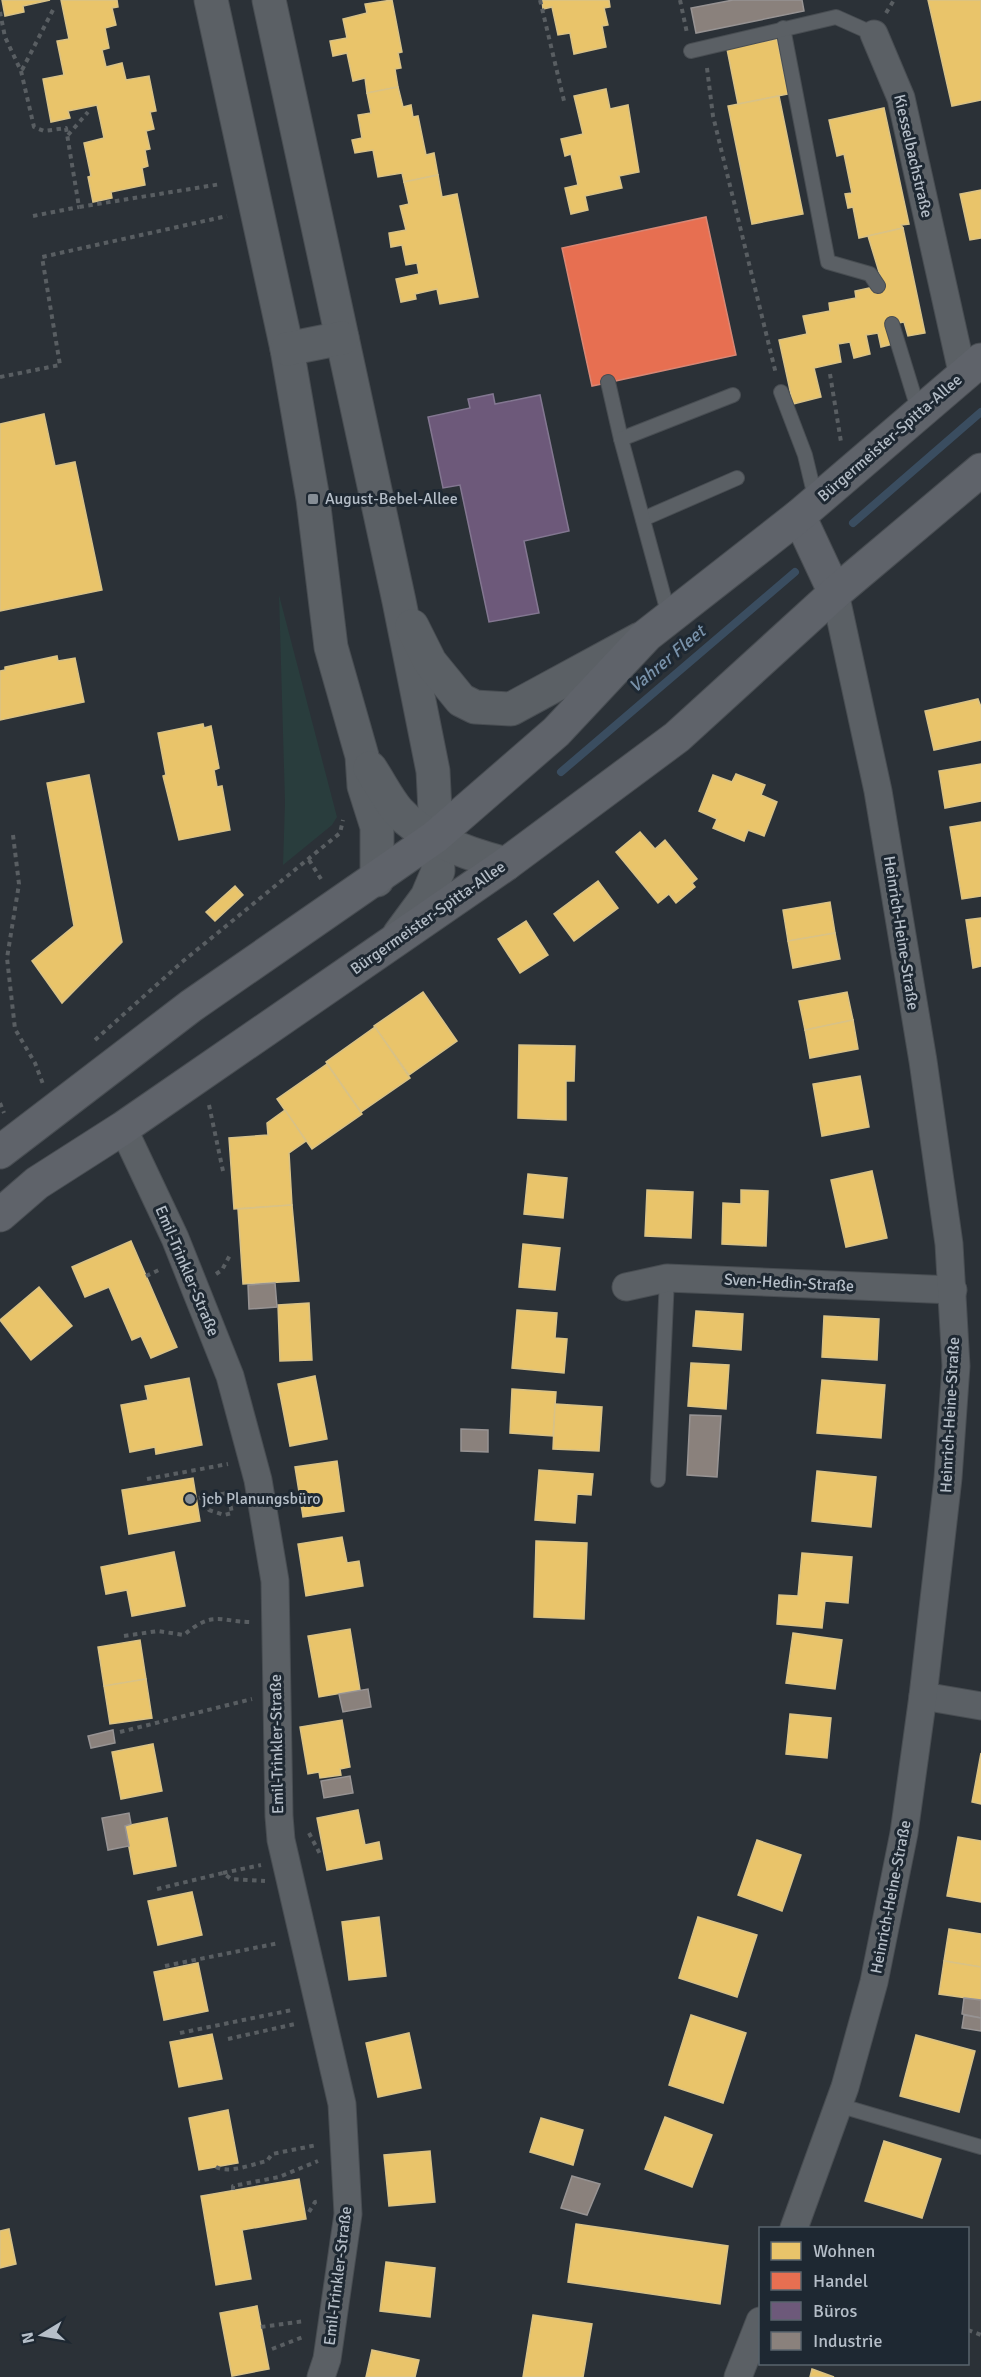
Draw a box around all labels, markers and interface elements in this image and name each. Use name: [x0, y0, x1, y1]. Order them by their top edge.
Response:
street label: Kiesselbachstraße: [889, 92, 937, 220]
street label: Bürgermeister-Spitta-Allee: [814, 370, 966, 506]
place label: August-Bebel-Allee: [325, 489, 458, 509]
marker: August-Bebel-Allee: [306, 492, 320, 506]
water label: Vahrer Fleet: [624, 619, 712, 697]
street label: Heinrich-Heine-Straße: [879, 854, 923, 1012]
street label: Bürgermeister-Spitta-Allee: [347, 857, 509, 979]
street label: Emil-Trinkler-Straße: [150, 1203, 224, 1339]
street label: Sven-Hedin-Straße: [723, 1270, 855, 1296]
street label: Heinrich-Heine-Straße: [936, 1337, 964, 1493]
place label: jcb Planungsbüro: [202, 1489, 321, 1509]
marker: jcb Planungsbüro: [183, 1492, 197, 1506]
street label: Emil-Trinkler-Straße: [266, 1674, 288, 1814]
street label: Heinrich-Heine-Straße: [866, 1818, 916, 1976]
street label: Emil-Trinkler-Straße: [320, 2205, 356, 2347]
legend: [759, 2227, 969, 2365]
text: Wohnen: [813, 2240, 875, 2262]
text: Handel: [813, 2270, 868, 2292]
text: Büros: [813, 2300, 857, 2322]
north arrow: [12, 2305, 72, 2365]
text: N: [17, 2330, 39, 2345]
text: Industrie: [813, 2330, 883, 2352]

